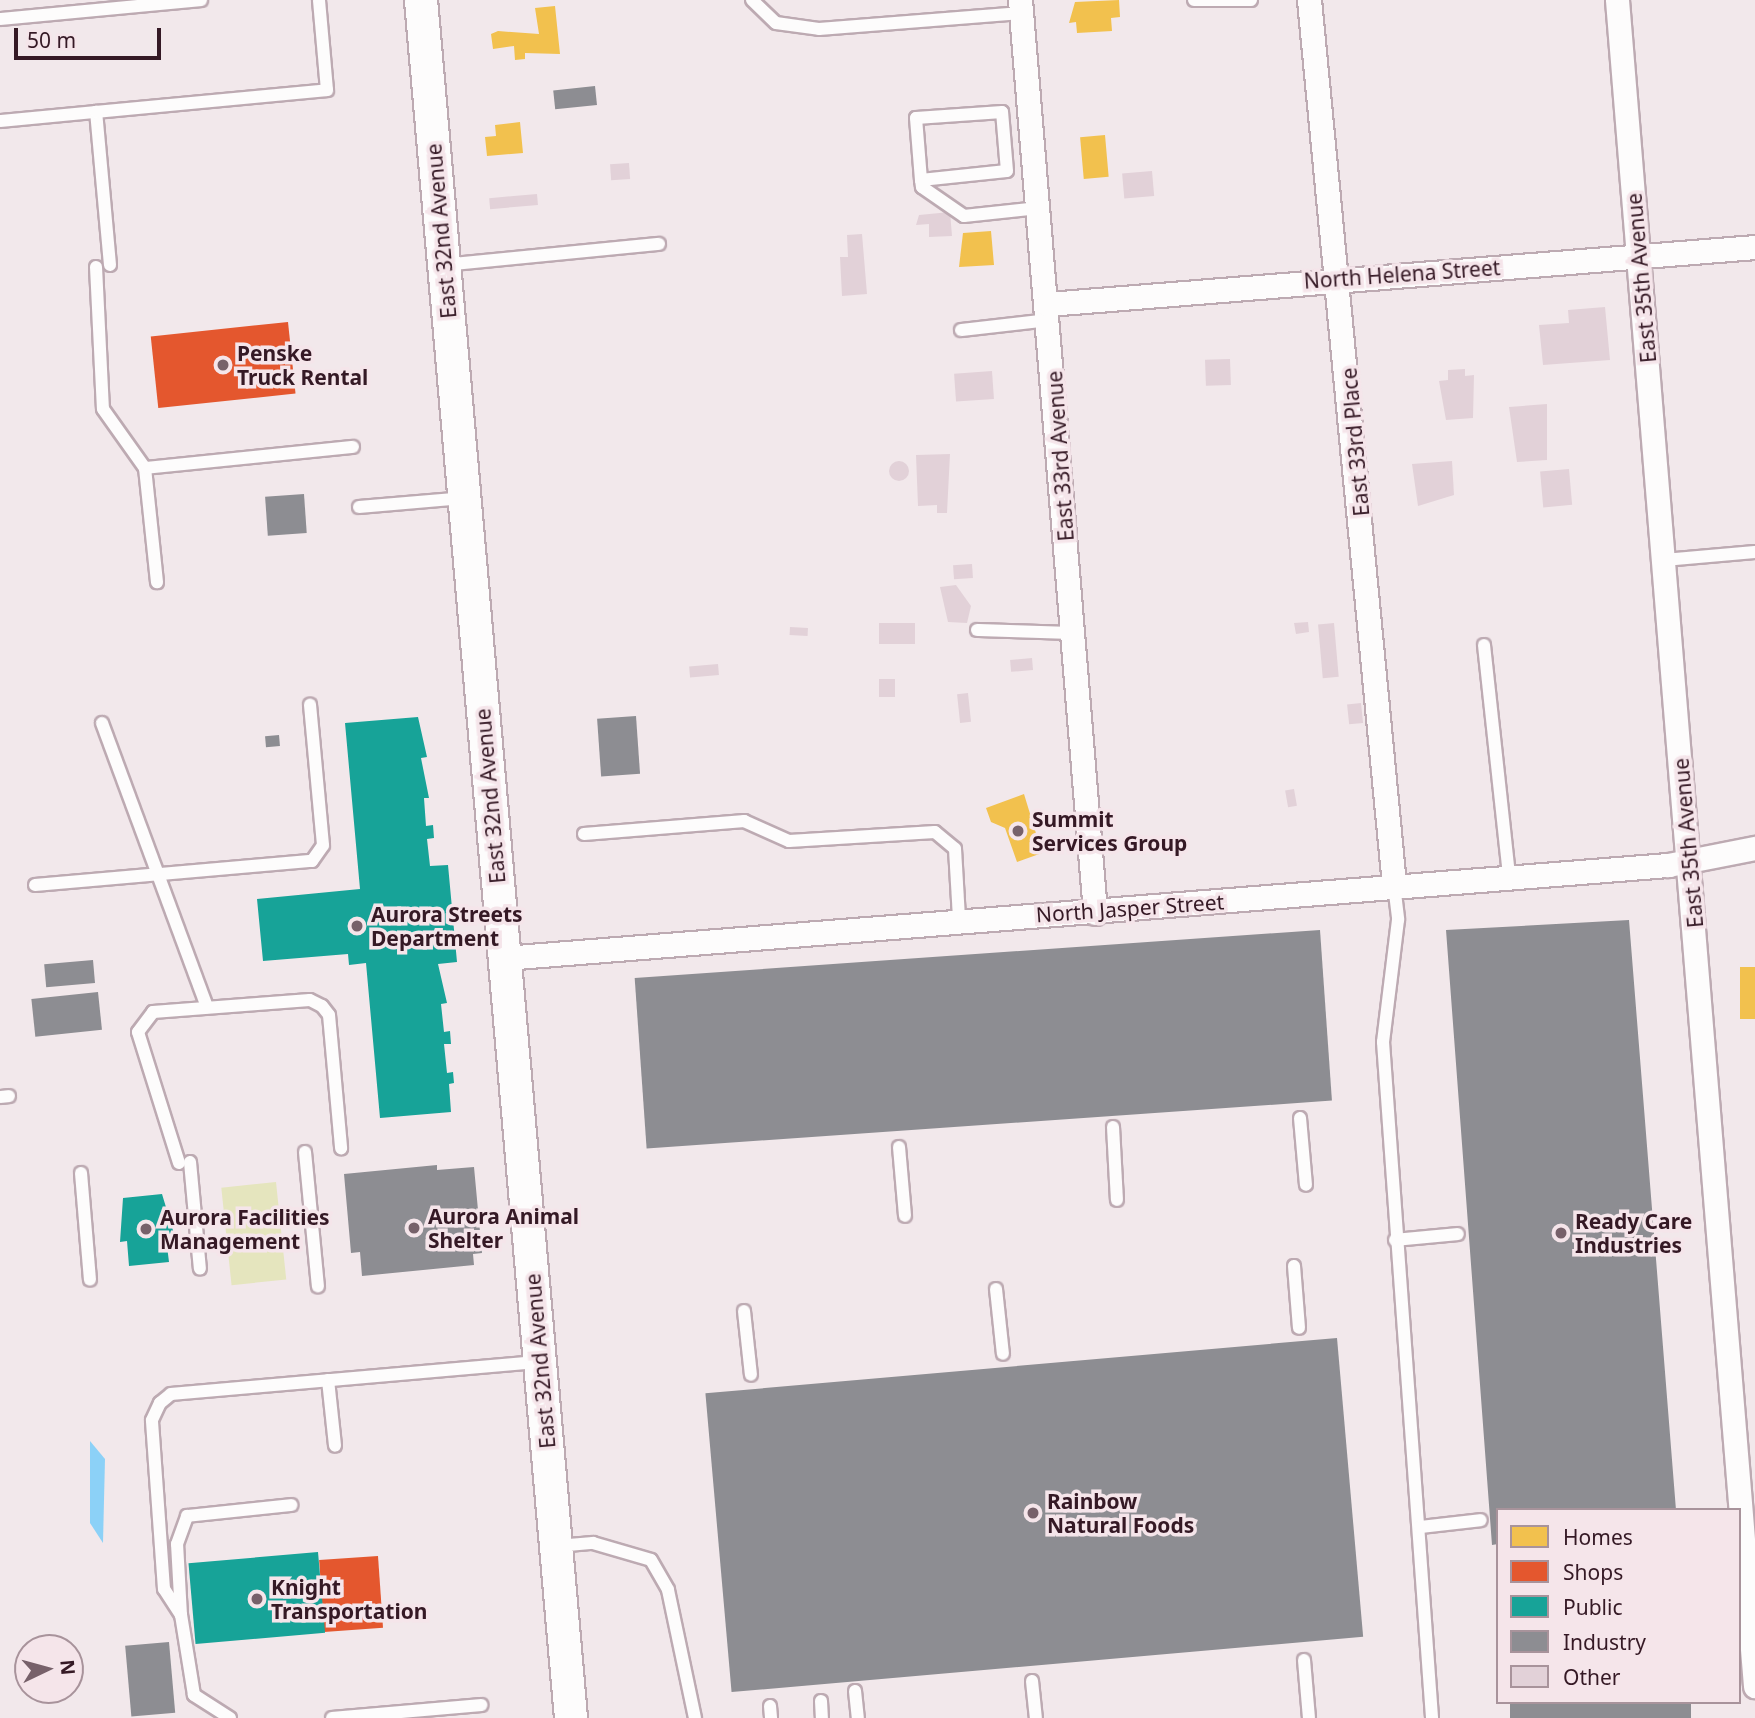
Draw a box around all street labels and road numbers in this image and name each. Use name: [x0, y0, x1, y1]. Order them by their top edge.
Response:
street label: East 32nd Avenue: [421, 142, 461, 320]
street label: East 35th Avenue: [1621, 192, 1661, 364]
street label: North Helena Street: [1303, 255, 1501, 293]
street label: East 33rd Place: [1336, 367, 1374, 517]
street label: East 33rd Avenue: [1041, 370, 1079, 542]
street label: East 32nd Avenue: [470, 707, 510, 885]
street label: East 35th Avenue: [1668, 757, 1708, 929]
street label: North Jasper Street: [1035, 889, 1225, 927]
street label: East 32nd Avenue: [520, 1272, 560, 1450]

